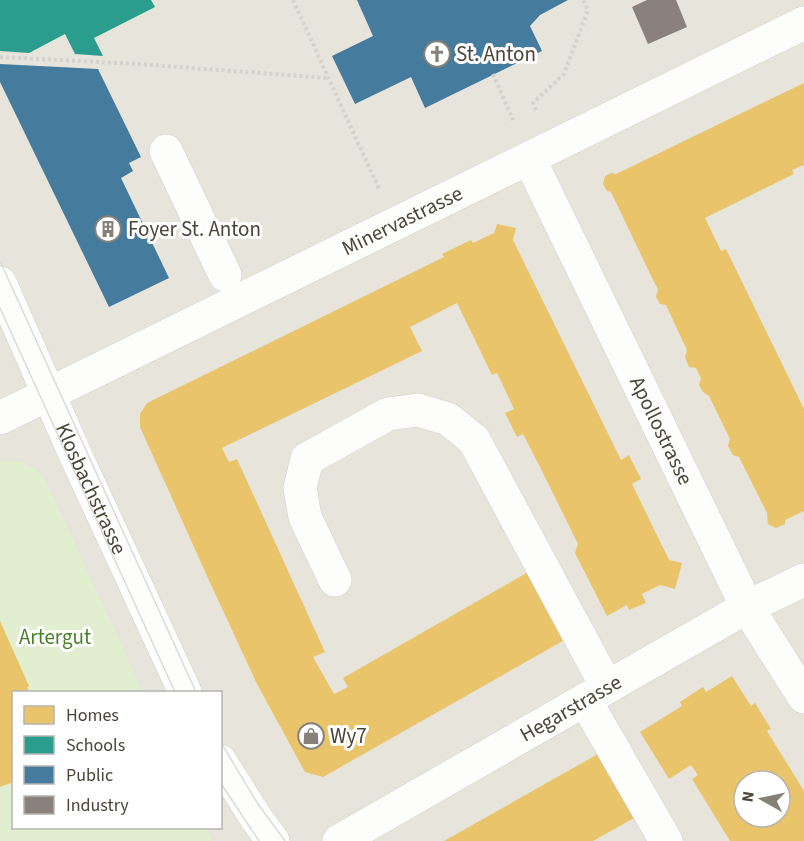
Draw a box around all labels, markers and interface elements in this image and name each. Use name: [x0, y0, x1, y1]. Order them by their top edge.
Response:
church icon: St. Anton: [422, 39, 452, 69]
place label: St. Anton: [456, 39, 536, 69]
street label: Minervastrasse: [337, 178, 468, 263]
building icon: Foyer St. Anton: [93, 214, 123, 244]
place label: Foyer St. Anton: [128, 214, 261, 244]
street label: Apollostrasse: [622, 371, 700, 490]
street label: Klosbachstrasse: [48, 418, 134, 559]
park label: Artergut: [19, 622, 91, 652]
street label: Hegarstrasse: [514, 667, 627, 749]
legend: [12, 691, 222, 829]
text: Homes: [66, 703, 119, 728]
shop icon: Wy7: [296, 721, 326, 751]
place label: Wy7: [330, 721, 367, 751]
text: Schools: [66, 733, 125, 758]
text: Public: [66, 763, 113, 788]
north arrow: [732, 769, 792, 829]
text: N: [736, 790, 760, 804]
text: Industry: [66, 793, 129, 818]

